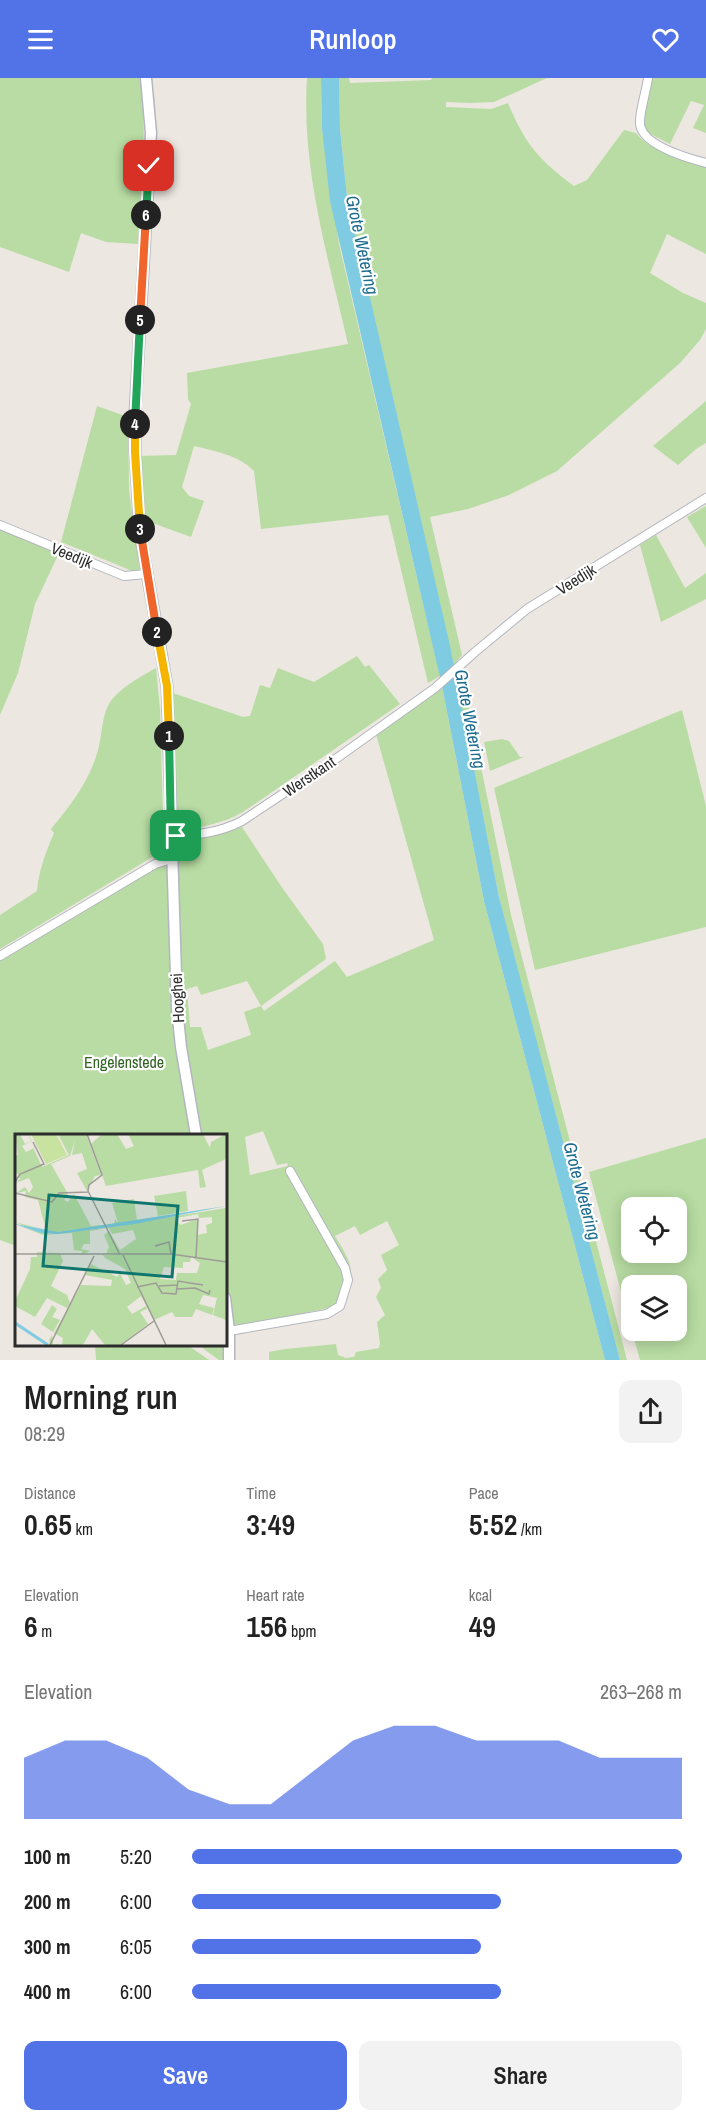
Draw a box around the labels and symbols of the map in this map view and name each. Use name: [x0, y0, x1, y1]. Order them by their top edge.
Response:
pin: [123, 140, 174, 191]
water label: Grote Wetering: [340, 193, 385, 297]
pin: 6: [131, 200, 161, 230]
pin: 5: [125, 305, 155, 335]
pin: 4: [120, 409, 150, 439]
pin: 3: [125, 514, 155, 544]
street label: Veedijk: [48, 537, 96, 573]
street label: Veedijk: [552, 558, 600, 600]
pin: 2: [142, 617, 172, 647]
water label: Grote Wetering: [449, 667, 492, 771]
pin: 1: [154, 721, 184, 751]
street label: Werstkant: [278, 750, 340, 802]
pin: [150, 810, 201, 861]
street label: Hooghei: [165, 973, 189, 1023]
park label: Engelenstede: [84, 1051, 164, 1073]
inset map: [15, 1134, 226, 1345]
water label: Grote Wetering: [557, 1139, 608, 1243]

